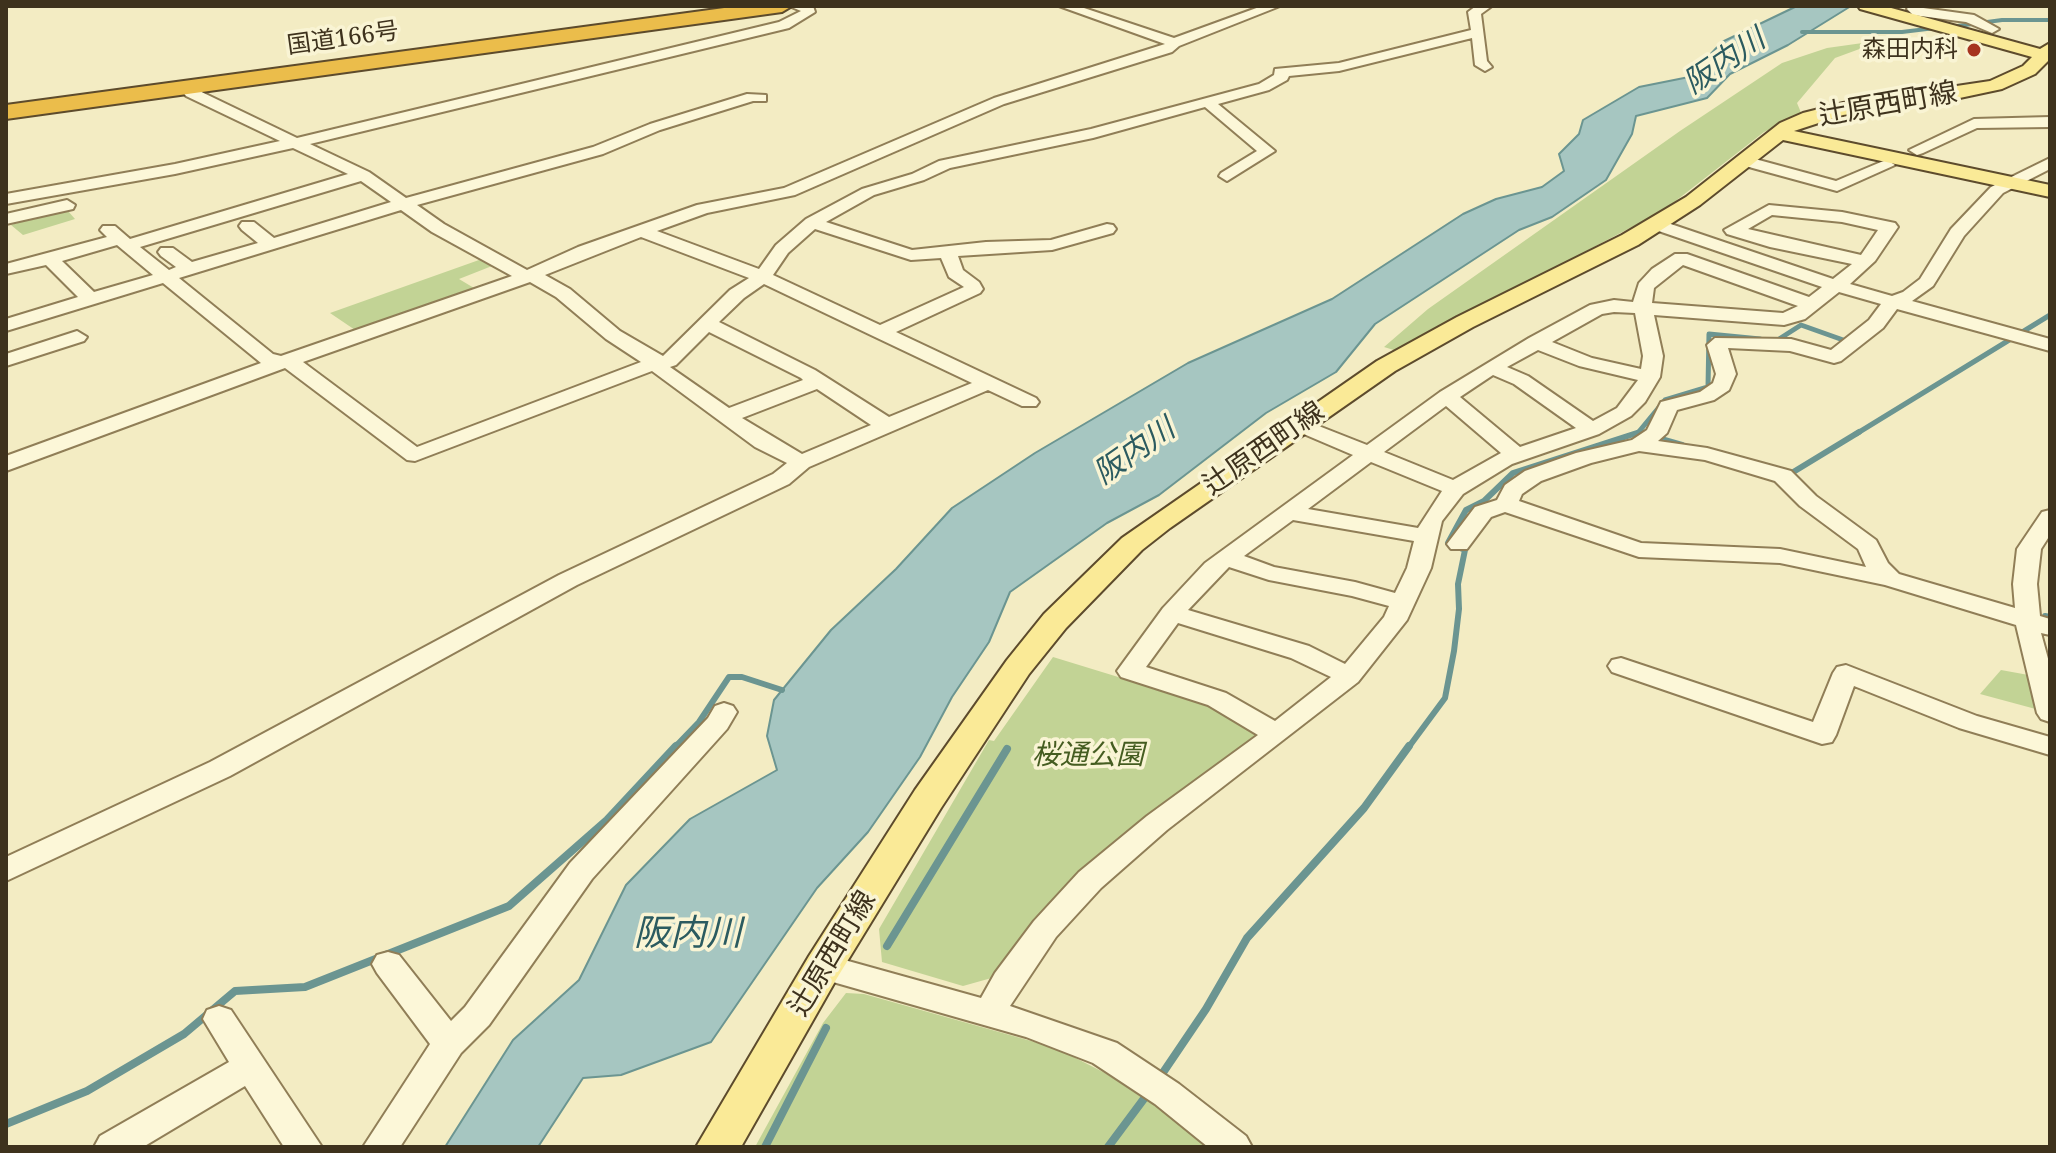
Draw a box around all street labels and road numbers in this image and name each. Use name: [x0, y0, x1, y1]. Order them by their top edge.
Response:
street label: 国道166号: [285, 17, 401, 61]
street label: 辻原西町線: [1816, 76, 1960, 134]
street label: 辻原西町線: [1197, 395, 1331, 503]
street label: 辻原西町線: [783, 885, 883, 1023]

